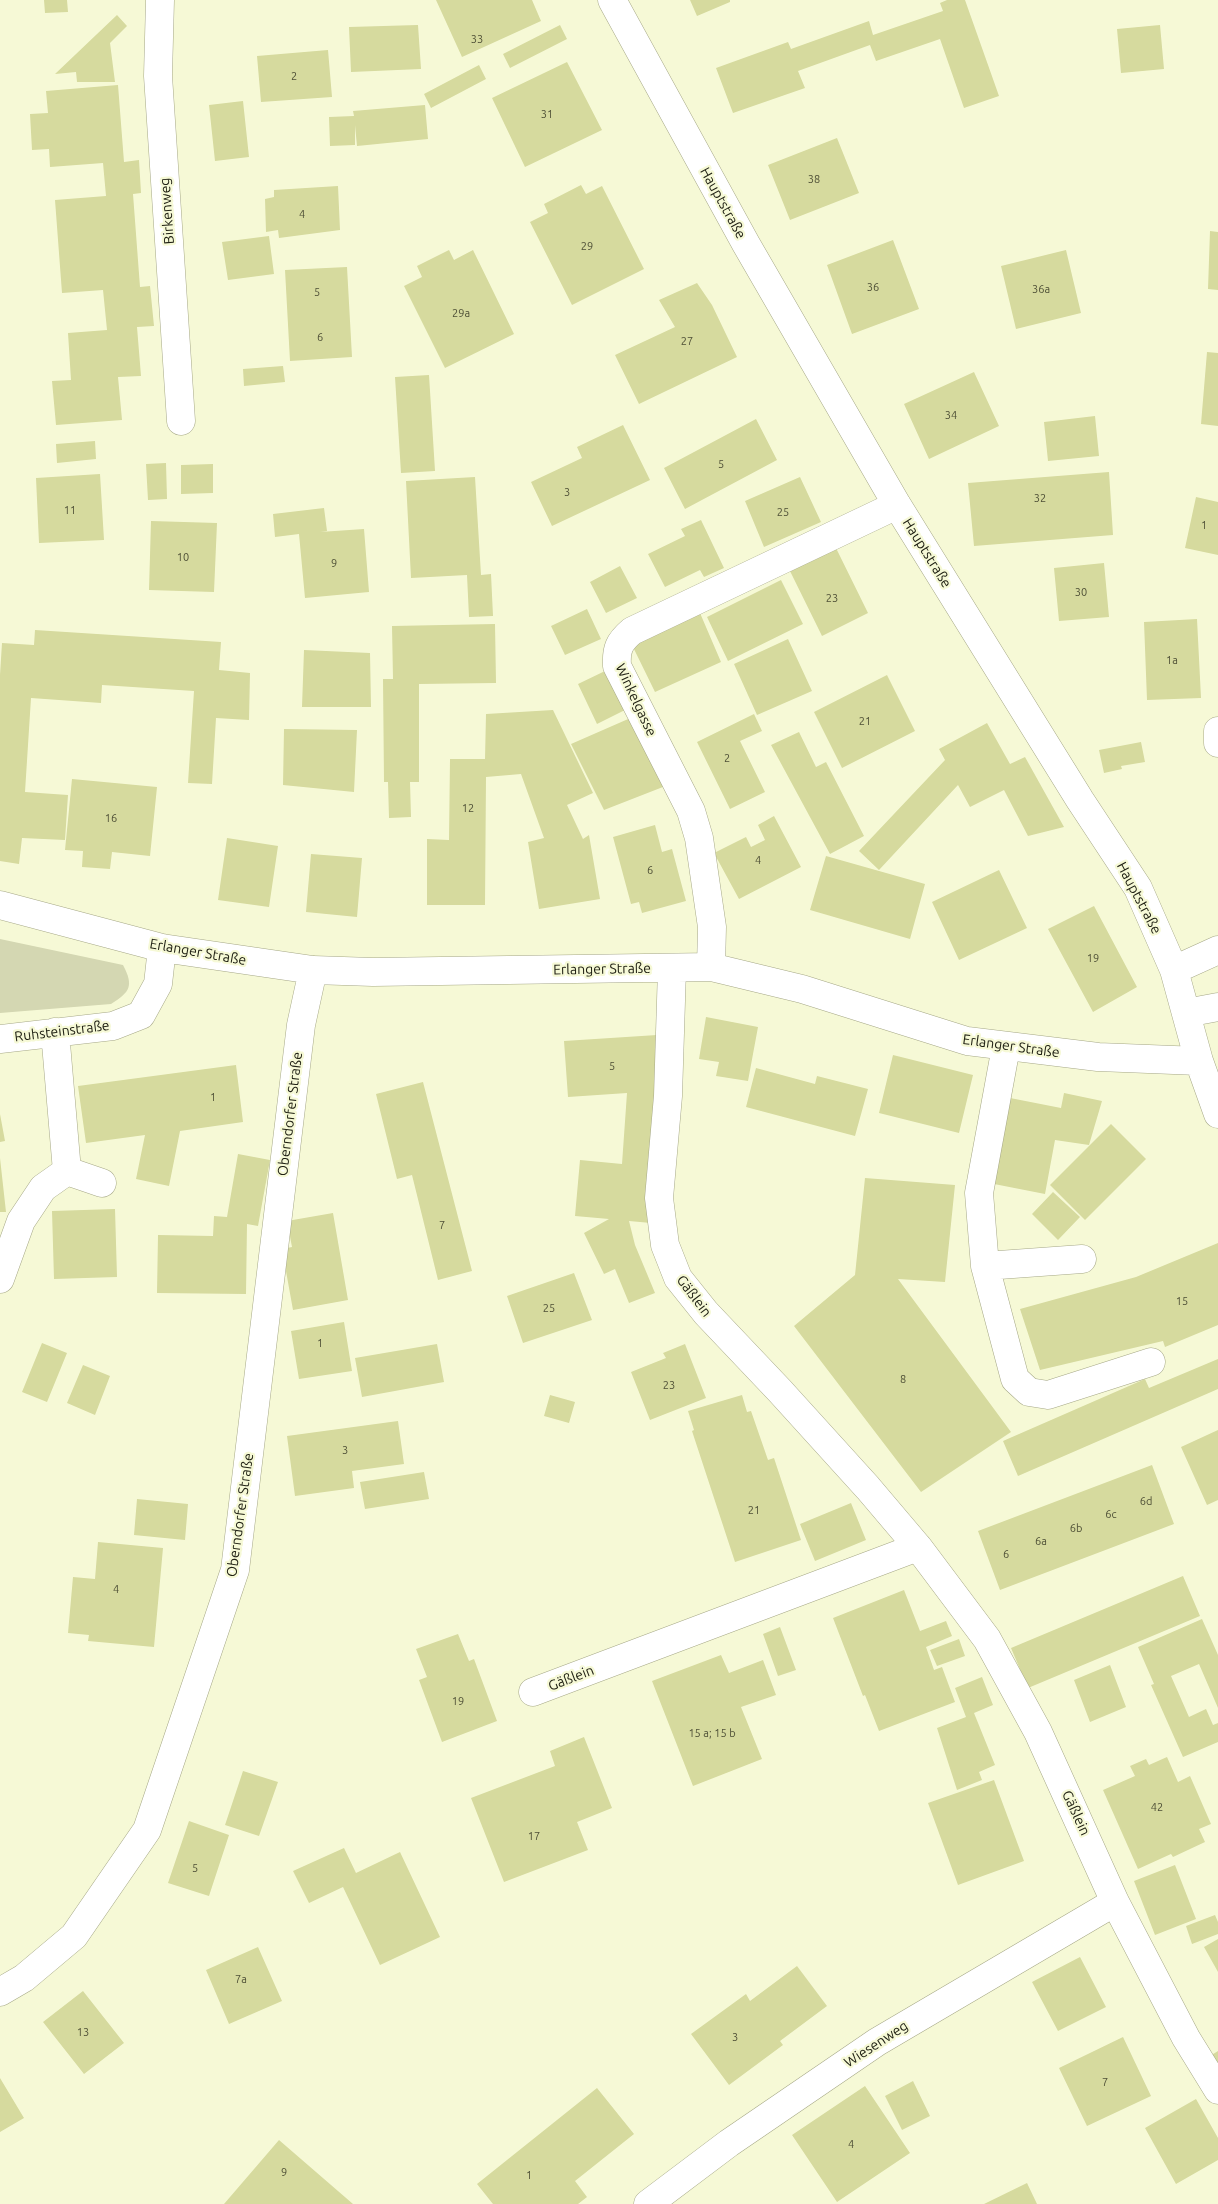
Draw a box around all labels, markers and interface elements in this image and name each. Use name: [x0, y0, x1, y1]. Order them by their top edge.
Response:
house number: 33: [471, 32, 483, 46]
house number: 2: [291, 69, 297, 83]
house number: 31: [541, 107, 553, 121]
street label: Hauptstraße: [697, 164, 749, 242]
house number: 38: [808, 172, 820, 186]
street label: Birkenweg: [156, 177, 178, 245]
house number: 4: [299, 207, 305, 221]
house number: 29: [581, 239, 593, 253]
house number: 36: [867, 280, 879, 294]
house number: 36a: [1032, 282, 1050, 296]
house number: 5: [314, 285, 320, 299]
house number: 29a: [452, 306, 470, 320]
house number: 6: [317, 330, 323, 344]
house number: 27: [681, 334, 693, 348]
house number: 34: [945, 408, 957, 422]
house number: 5: [718, 457, 724, 471]
house number: 3: [564, 485, 570, 499]
house number: 32: [1034, 491, 1046, 505]
house number: 11: [64, 503, 76, 517]
house number: 25: [777, 505, 789, 519]
street label: Hauptstraße: [899, 515, 955, 591]
house number: 1: [1201, 518, 1207, 532]
house number: 10: [177, 550, 189, 564]
house number: 9: [331, 556, 337, 570]
house number: 30: [1075, 585, 1087, 599]
house number: 23: [826, 591, 838, 605]
house number: 1a: [1166, 653, 1178, 667]
street label: Winkelgasse: [612, 661, 660, 739]
house number: 21: [859, 714, 871, 728]
house number: 2: [724, 751, 730, 765]
house number: 12: [462, 801, 474, 815]
house number: 16: [105, 811, 117, 825]
house number: 4: [755, 853, 761, 867]
street label: Hauptstraße: [1113, 859, 1165, 937]
house number: 6: [647, 863, 653, 877]
street label: Erlanger Straße: [148, 935, 248, 969]
house number: 19: [1087, 951, 1099, 965]
street label: Erlanger Straße: [553, 960, 651, 978]
street label: Ruhsteinstraße: [14, 1017, 110, 1045]
street label: Erlanger Straße: [961, 1031, 1061, 1061]
street label: Oberndorfer Straße: [274, 1051, 306, 1177]
house number: 5: [609, 1059, 615, 1073]
house number: 1: [210, 1090, 216, 1104]
house number: 7: [439, 1218, 445, 1232]
street label: Gäßlein: [673, 1272, 715, 1320]
house number: 15: [1176, 1294, 1188, 1308]
house number: 25: [543, 1301, 555, 1315]
house number: 1: [317, 1336, 323, 1350]
house number: 8: [900, 1372, 906, 1386]
house number: 23: [663, 1378, 675, 1392]
house number: 3: [342, 1443, 348, 1457]
street label: Oberndorfer Straße: [223, 1452, 257, 1578]
house number: 6d: [1140, 1494, 1152, 1508]
house number: 21: [748, 1503, 760, 1517]
house number: 6c: [1105, 1507, 1117, 1521]
house number: 6b: [1070, 1521, 1082, 1535]
house number: 6a: [1035, 1534, 1047, 1548]
house number: 6: [1003, 1547, 1009, 1561]
house number: 4: [113, 1582, 119, 1596]
street label: Gäßlein: [546, 1662, 596, 1694]
house number: 19: [452, 1694, 464, 1708]
house number: 15 a; 15 b: [688, 1726, 736, 1740]
street label: Gäßlein: [1058, 1788, 1094, 1838]
house number: 42: [1151, 1800, 1163, 1814]
house number: 17: [528, 1829, 540, 1843]
house number: 5: [192, 1861, 198, 1875]
house number: 7a: [235, 1972, 247, 1986]
street label: Wiesenweg: [841, 2017, 911, 2071]
house number: 13: [77, 2025, 89, 2039]
house number: 3: [732, 2030, 738, 2044]
house number: 7: [1102, 2075, 1108, 2089]
house number: 4: [848, 2137, 854, 2151]
house number: 9: [281, 2165, 287, 2179]
house number: 1: [526, 2168, 532, 2182]

